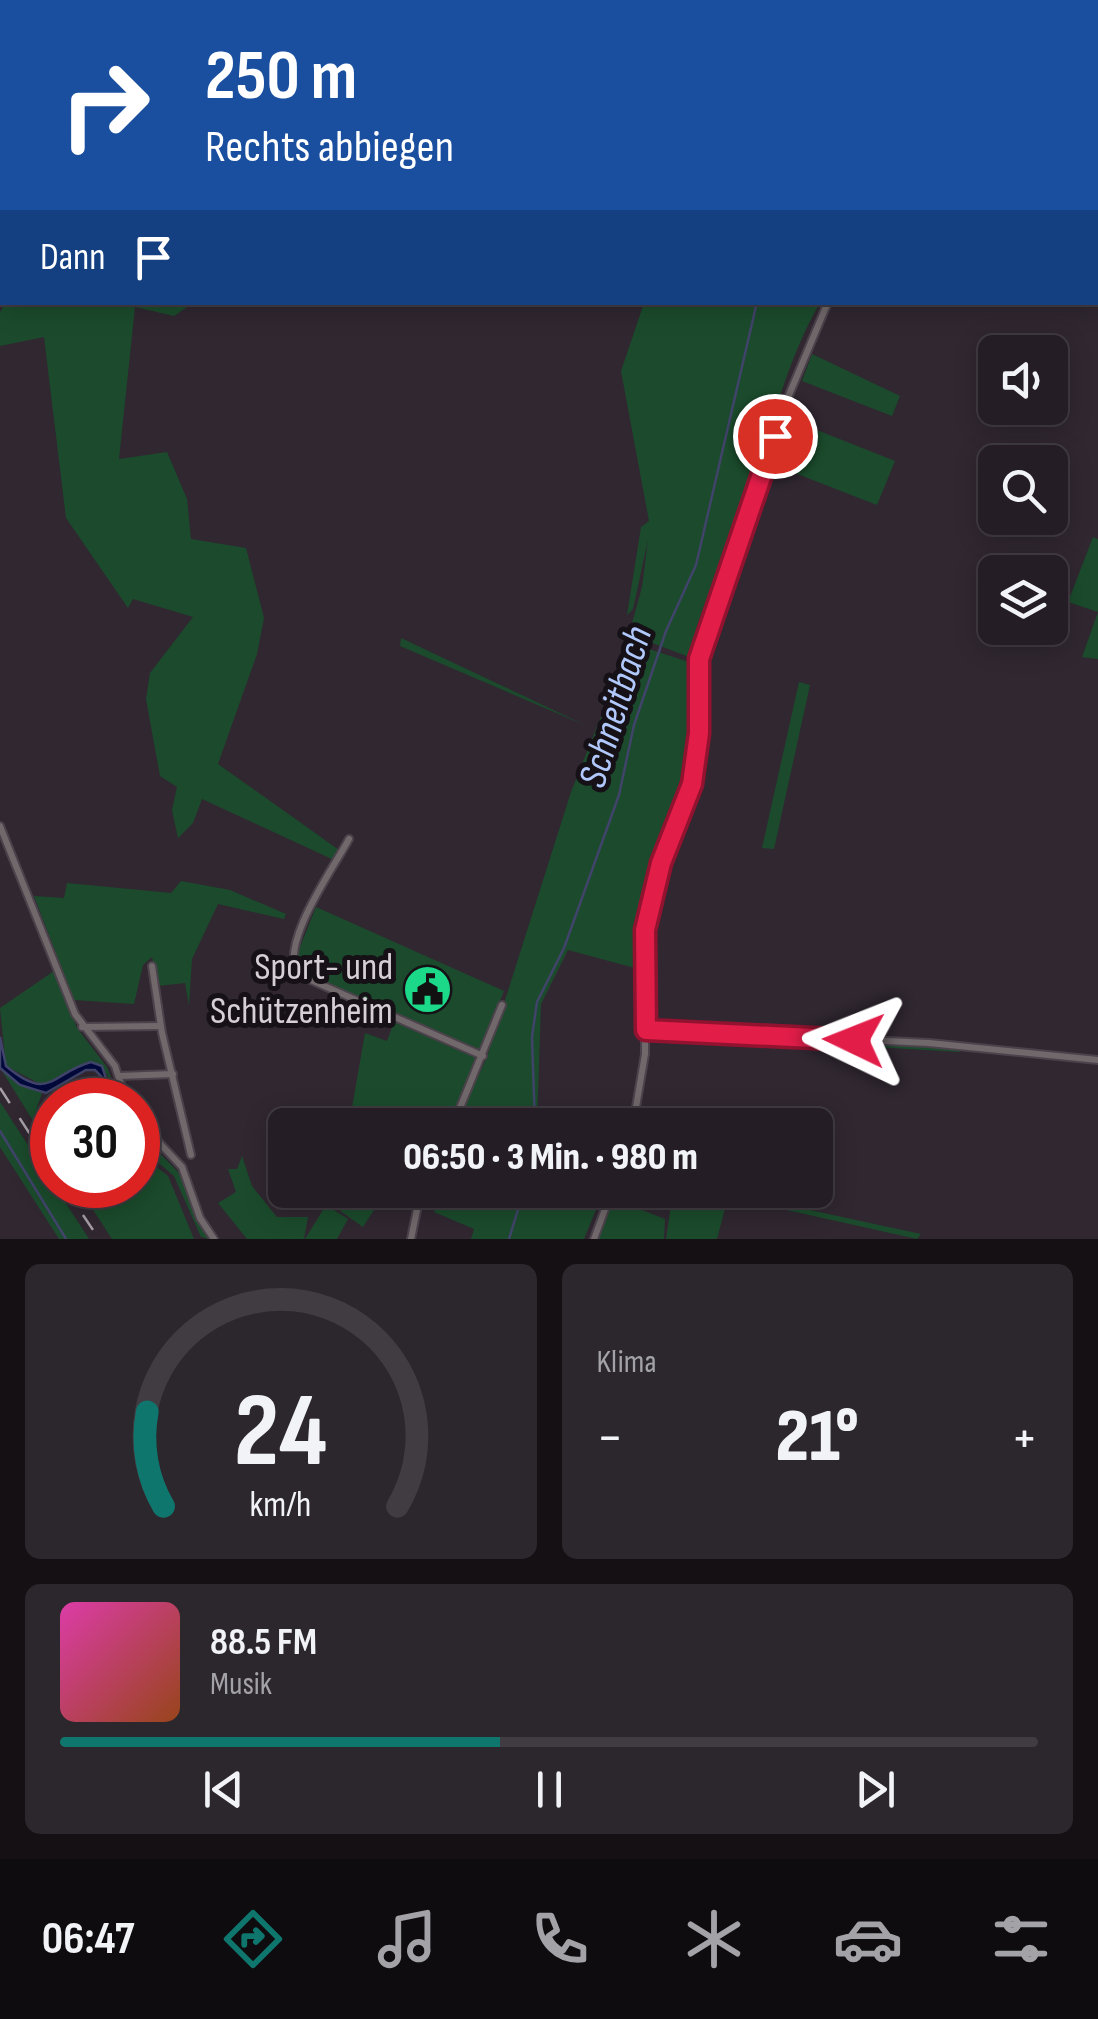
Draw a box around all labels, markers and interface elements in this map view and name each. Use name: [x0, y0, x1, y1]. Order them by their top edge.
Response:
text: 250 m: [205, 35, 357, 119]
icon: right: [40, 40, 170, 170]
text: Rechts abbiegen: [205, 120, 454, 175]
icon: arrive: [126, 230, 181, 285]
text: Dann: [40, 235, 106, 280]
map controls: [978, 335, 1068, 645]
button: sound: [978, 335, 1068, 425]
pin: [733, 394, 818, 479]
icon: arrive: [748, 409, 803, 464]
button: search: [978, 445, 1068, 535]
button: layers: [978, 555, 1068, 645]
water label: Schneitbach: [569, 621, 663, 793]
place label: Sport- und Schützenheim: [210, 945, 393, 1034]
public building icon: Sport- und Schützenheim: [402, 963, 454, 1015]
position arrow: [802, 988, 906, 1092]
speed limit sign: 30: [30, 1078, 160, 1208]
text: 06:50 · 3 Min. · 980 m: [403, 1135, 698, 1180]
text: Klima: [597, 1343, 657, 1382]
text: 24: [234, 1370, 328, 1495]
text: 21°: [775, 1392, 859, 1483]
text: −: [597, 1405, 623, 1472]
text: +: [1011, 1405, 1038, 1472]
text: km/h: [250, 1484, 312, 1527]
text: 88.5 FM: [210, 1620, 317, 1665]
text: Musik: [210, 1665, 272, 1704]
icon: previous: [196, 1762, 251, 1817]
icon: pause: [522, 1762, 577, 1817]
icon: next: [848, 1762, 903, 1817]
icon: directions: [218, 1904, 288, 1974]
icon: music: [372, 1904, 442, 1974]
icon: phone: [525, 1904, 595, 1974]
icon: climate: [679, 1904, 749, 1974]
icon: car: [833, 1904, 903, 1974]
icon: filters: [986, 1904, 1056, 1974]
text: 06:47: [42, 1912, 134, 1967]

